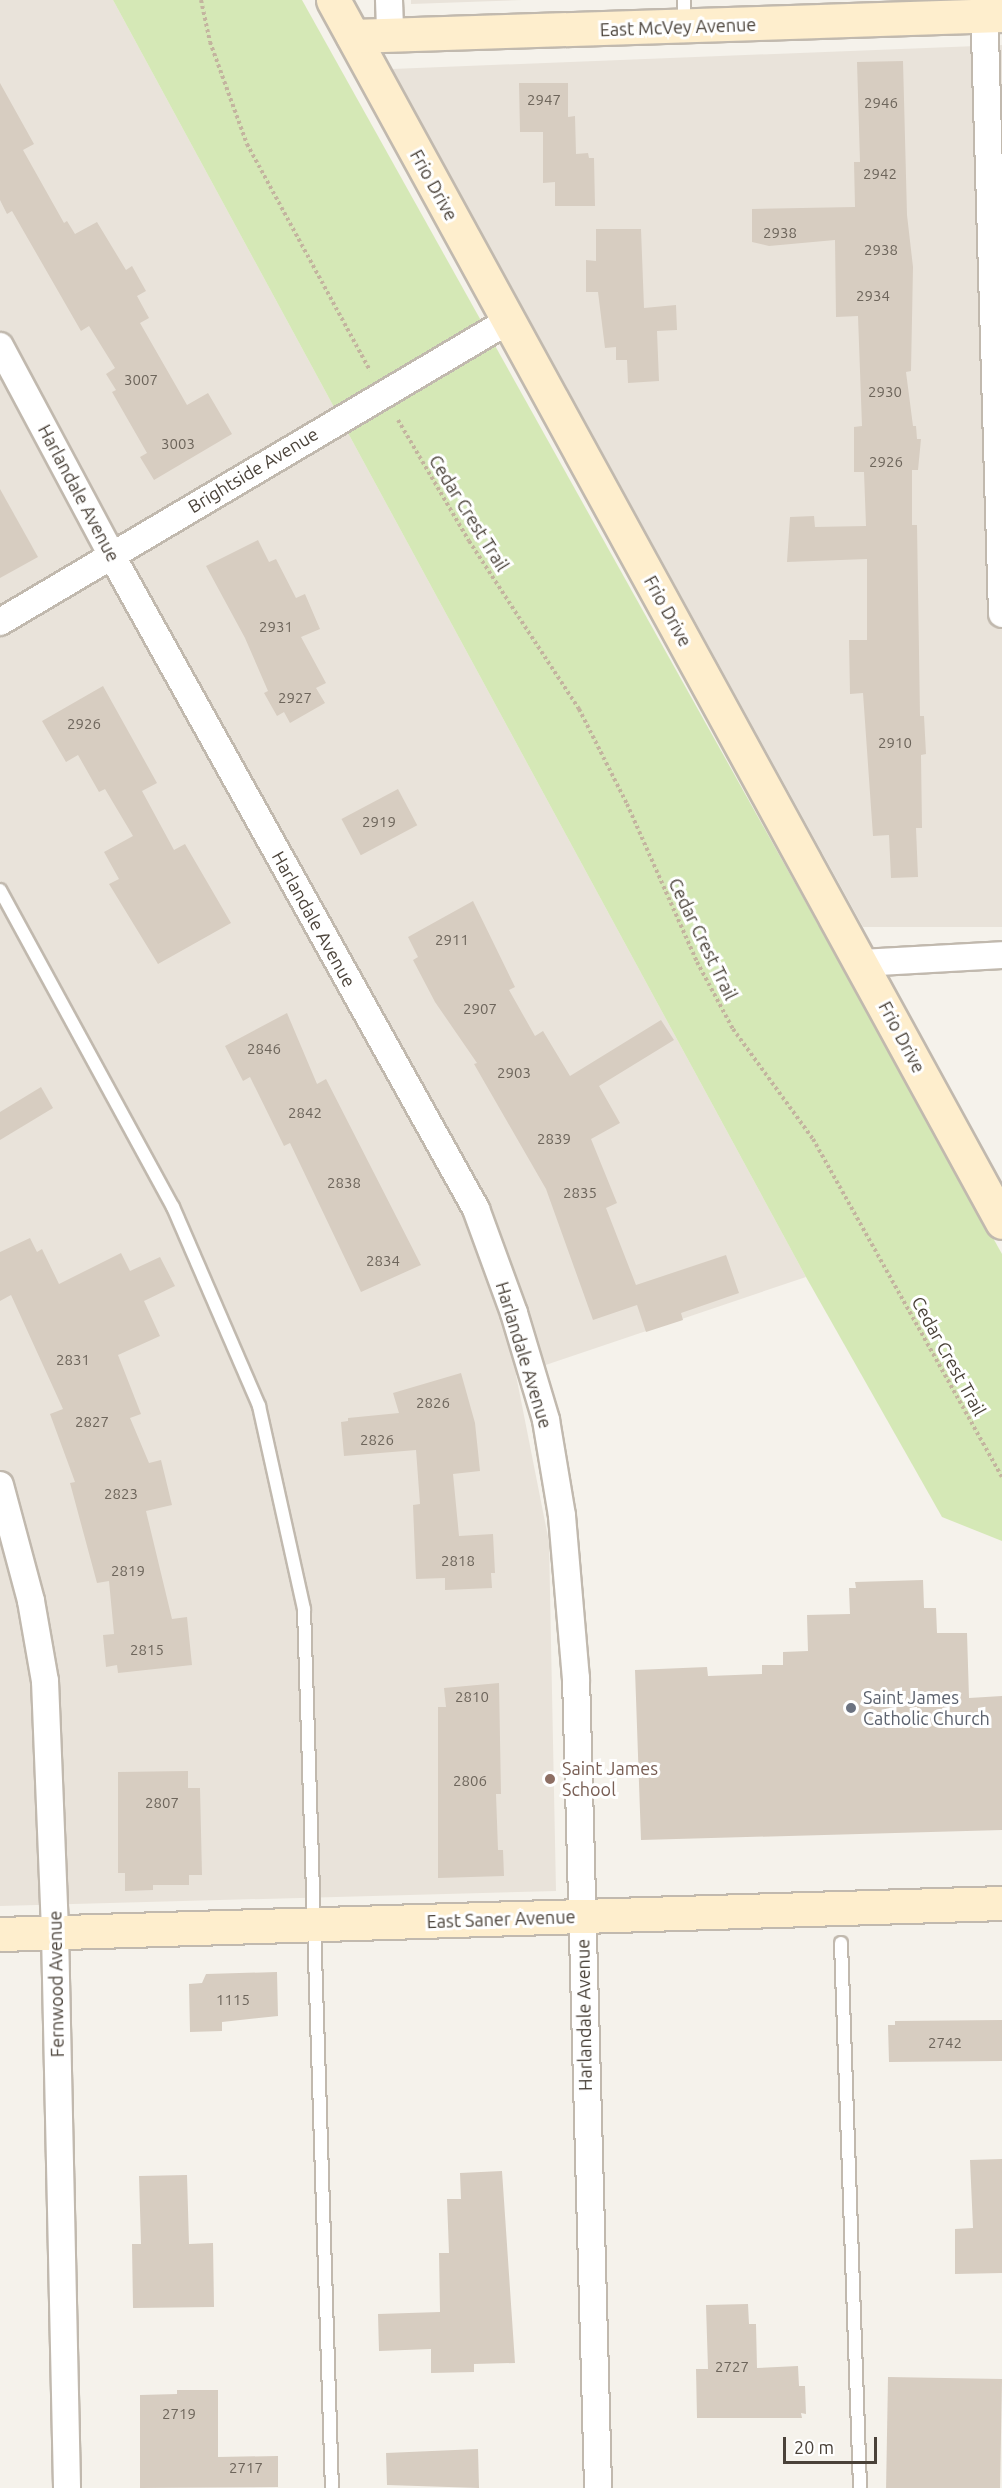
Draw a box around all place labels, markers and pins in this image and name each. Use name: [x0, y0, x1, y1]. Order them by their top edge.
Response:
place label: Saint James Catholic Church: [863, 1687, 990, 1730]
marker: Saint James Catholic Church: [844, 1701, 858, 1715]
place label: Saint James School: [562, 1758, 658, 1800]
marker: Saint James School: [543, 1772, 557, 1786]

